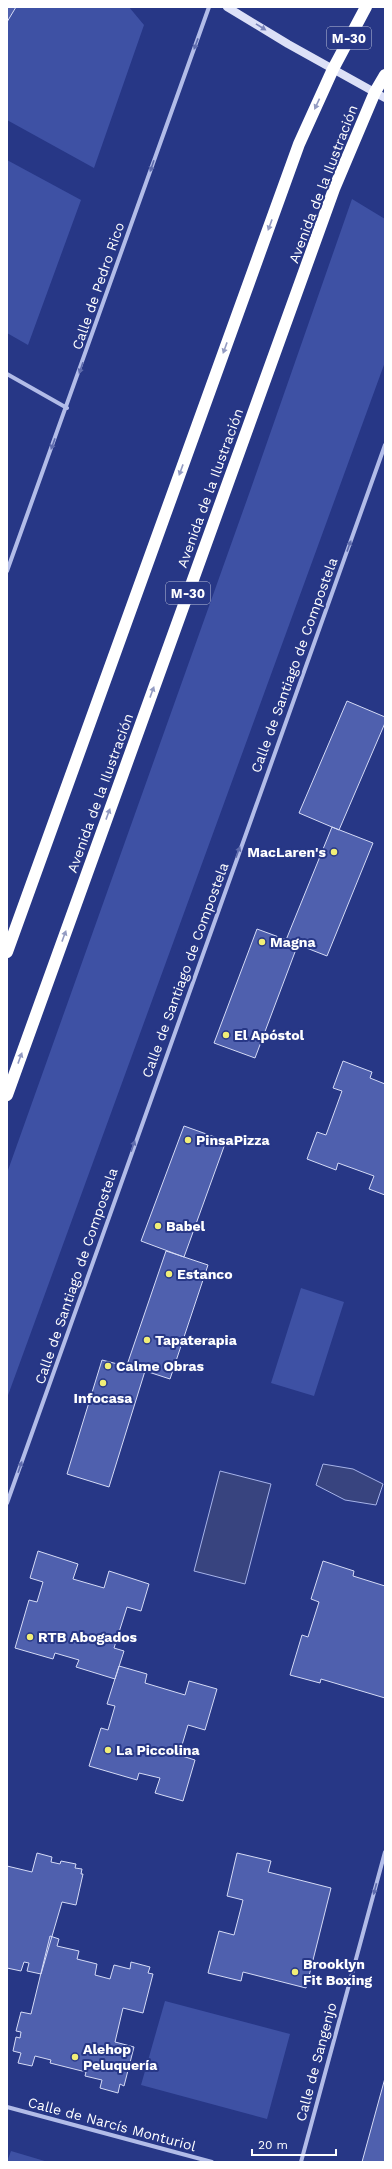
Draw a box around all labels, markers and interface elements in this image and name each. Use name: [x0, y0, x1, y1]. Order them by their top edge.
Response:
one-way arrow: [256, 23, 266, 31]
road number: M-30: [327, 27, 371, 49]
one-way arrow: [193, 38, 199, 50]
one-way arrow: [314, 99, 320, 110]
street label: Avenida de la Ilustración: [285, 103, 361, 265]
one-way arrow: [148, 160, 154, 172]
street label: Calle de Pedro Rico: [69, 220, 127, 352]
one-way arrow: [266, 220, 272, 232]
one-way arrow: [222, 342, 228, 354]
one-way arrow: [78, 362, 84, 374]
street label: Avenida de la Ilustración: [174, 406, 246, 570]
one-way arrow: [50, 438, 56, 450]
one-way arrow: [178, 464, 184, 476]
one-way arrow: [346, 539, 352, 551]
street label: Calle de Santiago de Compostela: [248, 555, 340, 775]
road number: M-30: [166, 582, 210, 604]
one-way arrow: [150, 685, 156, 697]
street label: Avenida de la Ilustración: [64, 711, 136, 875]
one-way arrow: [106, 807, 112, 819]
place label: MacLaren's: [247, 844, 327, 860]
one-way arrow: [236, 846, 242, 858]
marker: MacLaren's: [329, 847, 339, 857]
street label: Calle de Santiago de Compostela: [139, 860, 231, 1080]
one-way arrow: [62, 930, 68, 942]
place label: Magna: [270, 934, 316, 950]
marker: Magna: [257, 937, 267, 947]
place label: El Apóstol: [234, 1027, 305, 1043]
marker: El Apóstol: [221, 1030, 231, 1040]
one-way arrow: [18, 1052, 24, 1064]
place label: PinsaPizza: [196, 1132, 271, 1148]
marker: PinsaPizza: [183, 1135, 193, 1145]
one-way arrow: [131, 1140, 137, 1152]
street label: Calle de Santiago de Compostela: [31, 1166, 121, 1386]
place label: Babel: [166, 1218, 206, 1234]
marker: Babel: [153, 1221, 163, 1231]
place label: Estanco: [177, 1266, 233, 1282]
marker: Estanco: [164, 1269, 174, 1279]
place label: Tapaterapia: [155, 1332, 238, 1348]
marker: Tapaterapia: [142, 1335, 152, 1345]
place label: Calme Obras: [116, 1358, 205, 1374]
marker: Calme Obras: [103, 1361, 113, 1371]
marker: Infocasa: [98, 1378, 108, 1388]
place label: Infocasa: [74, 1390, 133, 1406]
one-way arrow: [17, 1460, 23, 1472]
place label: RTB Abogados: [38, 1629, 138, 1645]
marker: RTB Abogados: [25, 1632, 35, 1642]
place label: La Piccolina: [116, 1742, 200, 1758]
marker: La Piccolina: [103, 1745, 113, 1755]
one-way arrow: [372, 1883, 378, 1895]
place label: Brooklyn Fit Boxing: [303, 1956, 372, 1988]
marker: Brooklyn Fit Boxing: [290, 1967, 300, 1977]
street label: Calle de Sangenjo: [292, 2001, 340, 2123]
place label: Alehop Peluquería: [83, 2041, 158, 2073]
marker: Alehop Peluquería: [70, 2052, 80, 2062]
street label: Calle de Narcís Monturiol: [26, 2094, 198, 2154]
scale bar: [252, 2131, 336, 2157]
text: 20 m: [258, 2138, 288, 2152]

